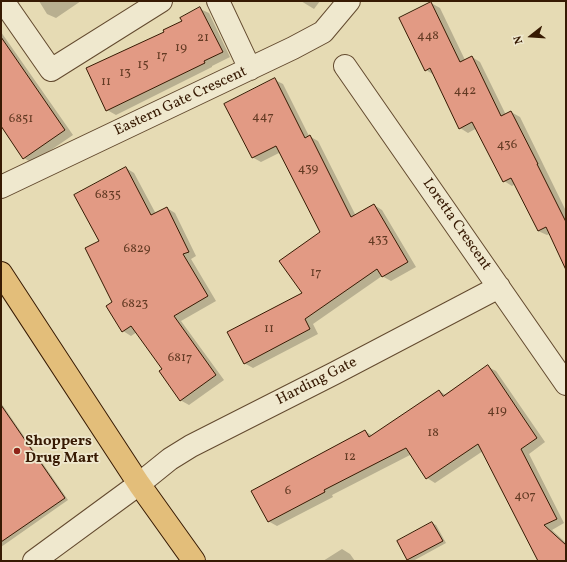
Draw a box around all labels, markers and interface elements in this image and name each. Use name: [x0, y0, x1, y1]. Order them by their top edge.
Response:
north arrow: [511, 16, 551, 56]
house number: 448: [417, 29, 439, 45]
house number: 21: [197, 31, 209, 47]
text: N: [511, 34, 527, 46]
house number: 19: [175, 41, 187, 57]
house number: 17: [156, 49, 168, 65]
house number: 15: [137, 58, 149, 74]
street label: Eastern Gate Crescent: [112, 63, 250, 141]
house number: 13: [119, 66, 131, 82]
house number: 11: [101, 75, 111, 91]
house number: 442: [454, 84, 476, 100]
house number: 447: [252, 110, 274, 126]
house number: 6851: [9, 112, 33, 128]
house number: 436: [497, 138, 517, 154]
house number: 439: [298, 162, 318, 178]
street label: Loretta Crescent: [418, 175, 494, 275]
house number: 6835: [95, 188, 121, 204]
house number: 433: [368, 233, 388, 249]
house number: 6829: [124, 242, 150, 258]
house number: 17: [310, 266, 322, 282]
house number: 6823: [122, 297, 148, 313]
house number: 11: [264, 322, 274, 338]
house number: 6817: [168, 351, 192, 367]
street label: Harding Gate: [274, 354, 360, 410]
house number: 419: [487, 404, 507, 420]
house number: 18: [427, 426, 439, 442]
place label: Shoppers Drug Mart: [25, 433, 99, 468]
marker: Shoppers Drug Mart: [12, 446, 22, 456]
house number: 12: [344, 450, 356, 466]
house number: 6: [285, 484, 291, 500]
house number: 407: [514, 489, 536, 505]

